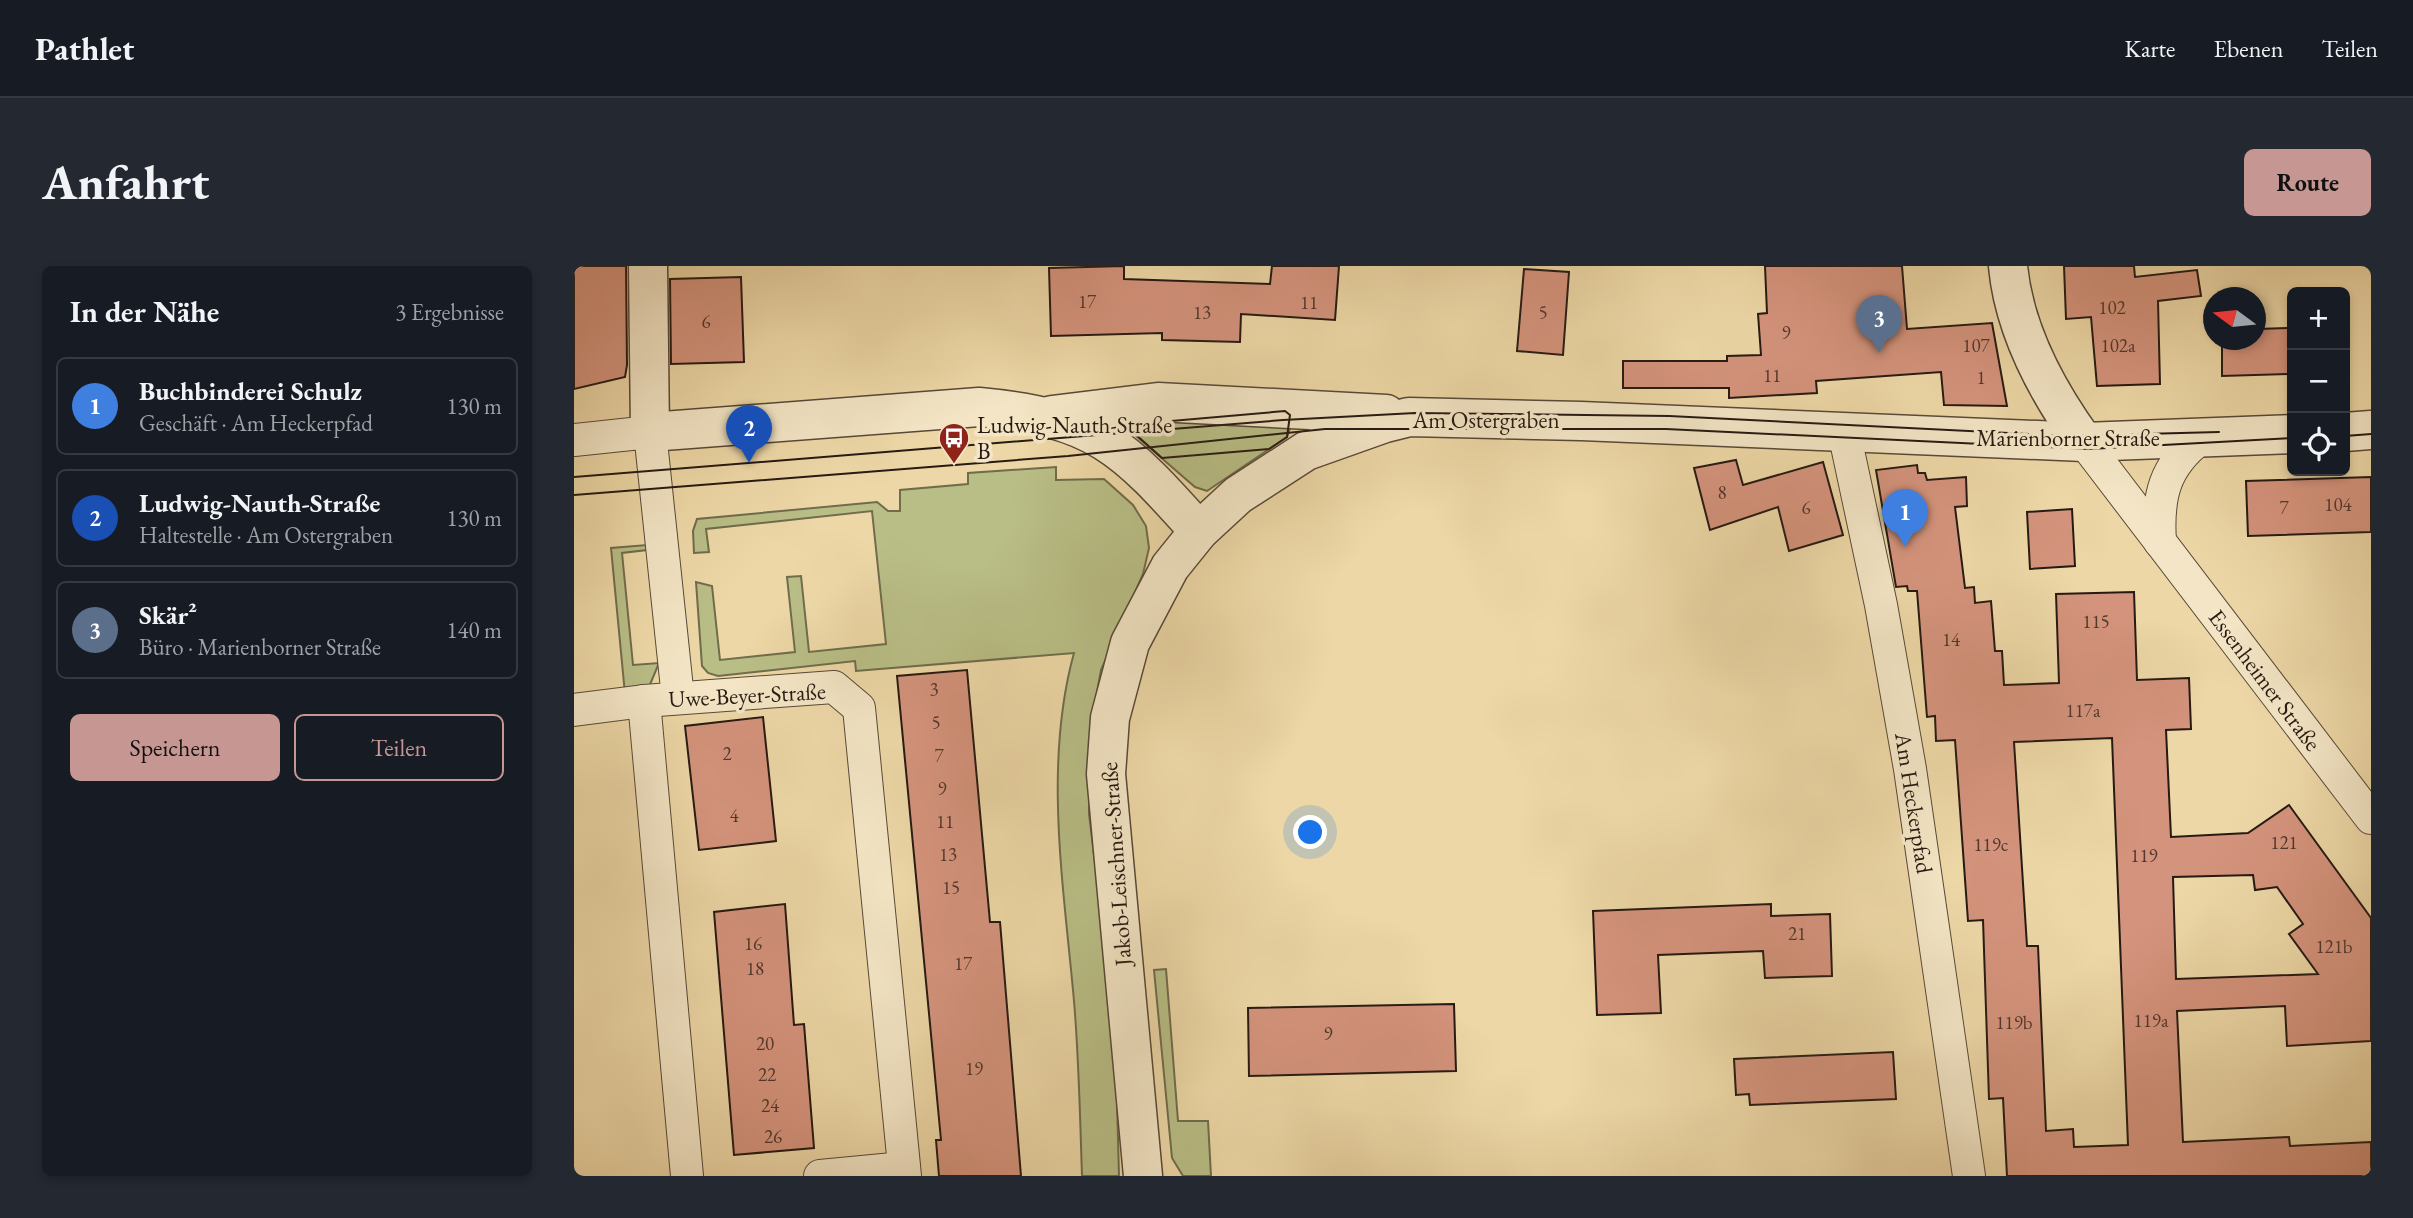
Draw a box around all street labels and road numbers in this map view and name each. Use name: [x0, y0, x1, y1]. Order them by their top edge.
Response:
street label: Am Ostergraben: [1411, 405, 1560, 435]
street label: Marienborner Straße: [1976, 423, 2160, 453]
street label: Essenheimer Straße: [2202, 603, 2328, 757]
street label: Uwe-Beyer-Straße: [667, 676, 827, 714]
street label: Am Heckerpfad: [1888, 730, 1940, 876]
street label: Jakob-Leischner-Straße: [1094, 761, 1138, 969]

